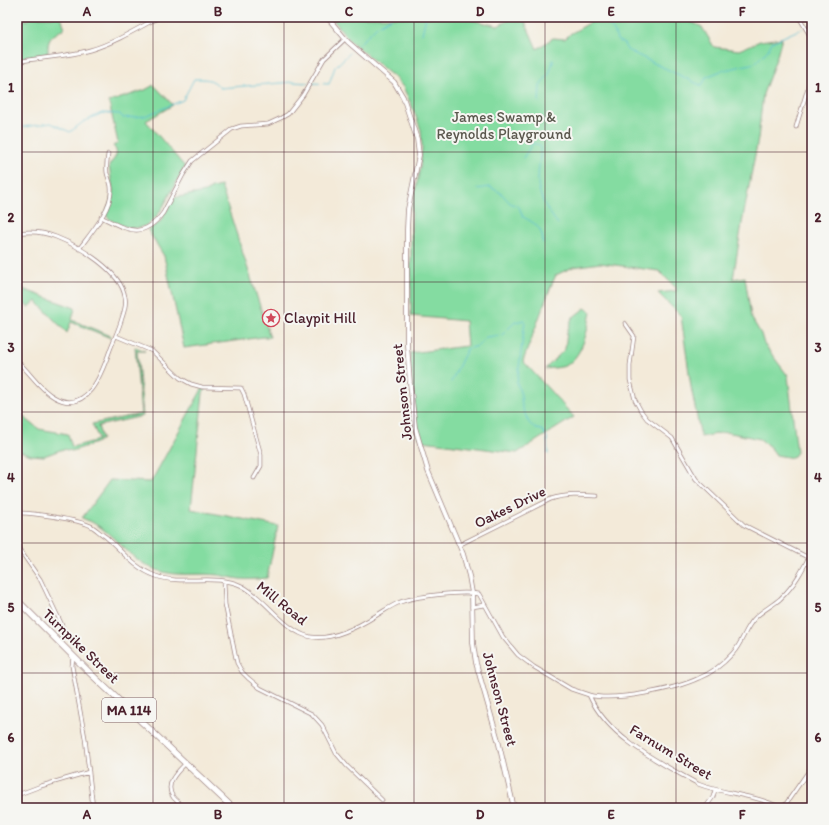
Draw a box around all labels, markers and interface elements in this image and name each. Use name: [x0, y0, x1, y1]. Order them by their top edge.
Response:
text: A: [82, 4, 92, 19]
text: B: [214, 4, 223, 19]
text: C: [345, 4, 354, 19]
text: D: [476, 4, 485, 19]
text: E: [607, 4, 615, 19]
text: F: [739, 4, 746, 19]
text: 1: [8, 80, 14, 95]
text: 1: [815, 80, 821, 95]
park label: James Swamp & Reynolds Playground: [437, 108, 571, 143]
text: 2: [8, 210, 15, 225]
text: 2: [815, 210, 822, 225]
place icon: Claypit Hill: [261, 308, 281, 328]
place label: Claypit Hill: [284, 309, 357, 327]
text: 3: [7, 340, 15, 355]
text: 3: [814, 340, 822, 355]
street label: Johnson Street: [388, 342, 416, 441]
text: 4: [7, 470, 15, 485]
text: 4: [814, 470, 822, 485]
street label: Oakes Drive: [471, 482, 549, 532]
street label: Mill Road: [253, 577, 311, 629]
text: 5: [8, 600, 15, 615]
text: 5: [815, 600, 822, 615]
street label: Turnpike Street: [39, 605, 123, 687]
street label: Johnson Street: [479, 650, 521, 749]
road number: MA 114: [102, 698, 156, 722]
street label: Farnum Street: [627, 720, 716, 784]
text: 6: [8, 730, 15, 745]
text: 6: [815, 730, 822, 745]
text: A: [82, 807, 92, 822]
text: B: [214, 807, 223, 822]
text: C: [345, 807, 354, 822]
text: D: [476, 807, 485, 822]
text: E: [607, 807, 615, 822]
text: F: [739, 807, 746, 822]

